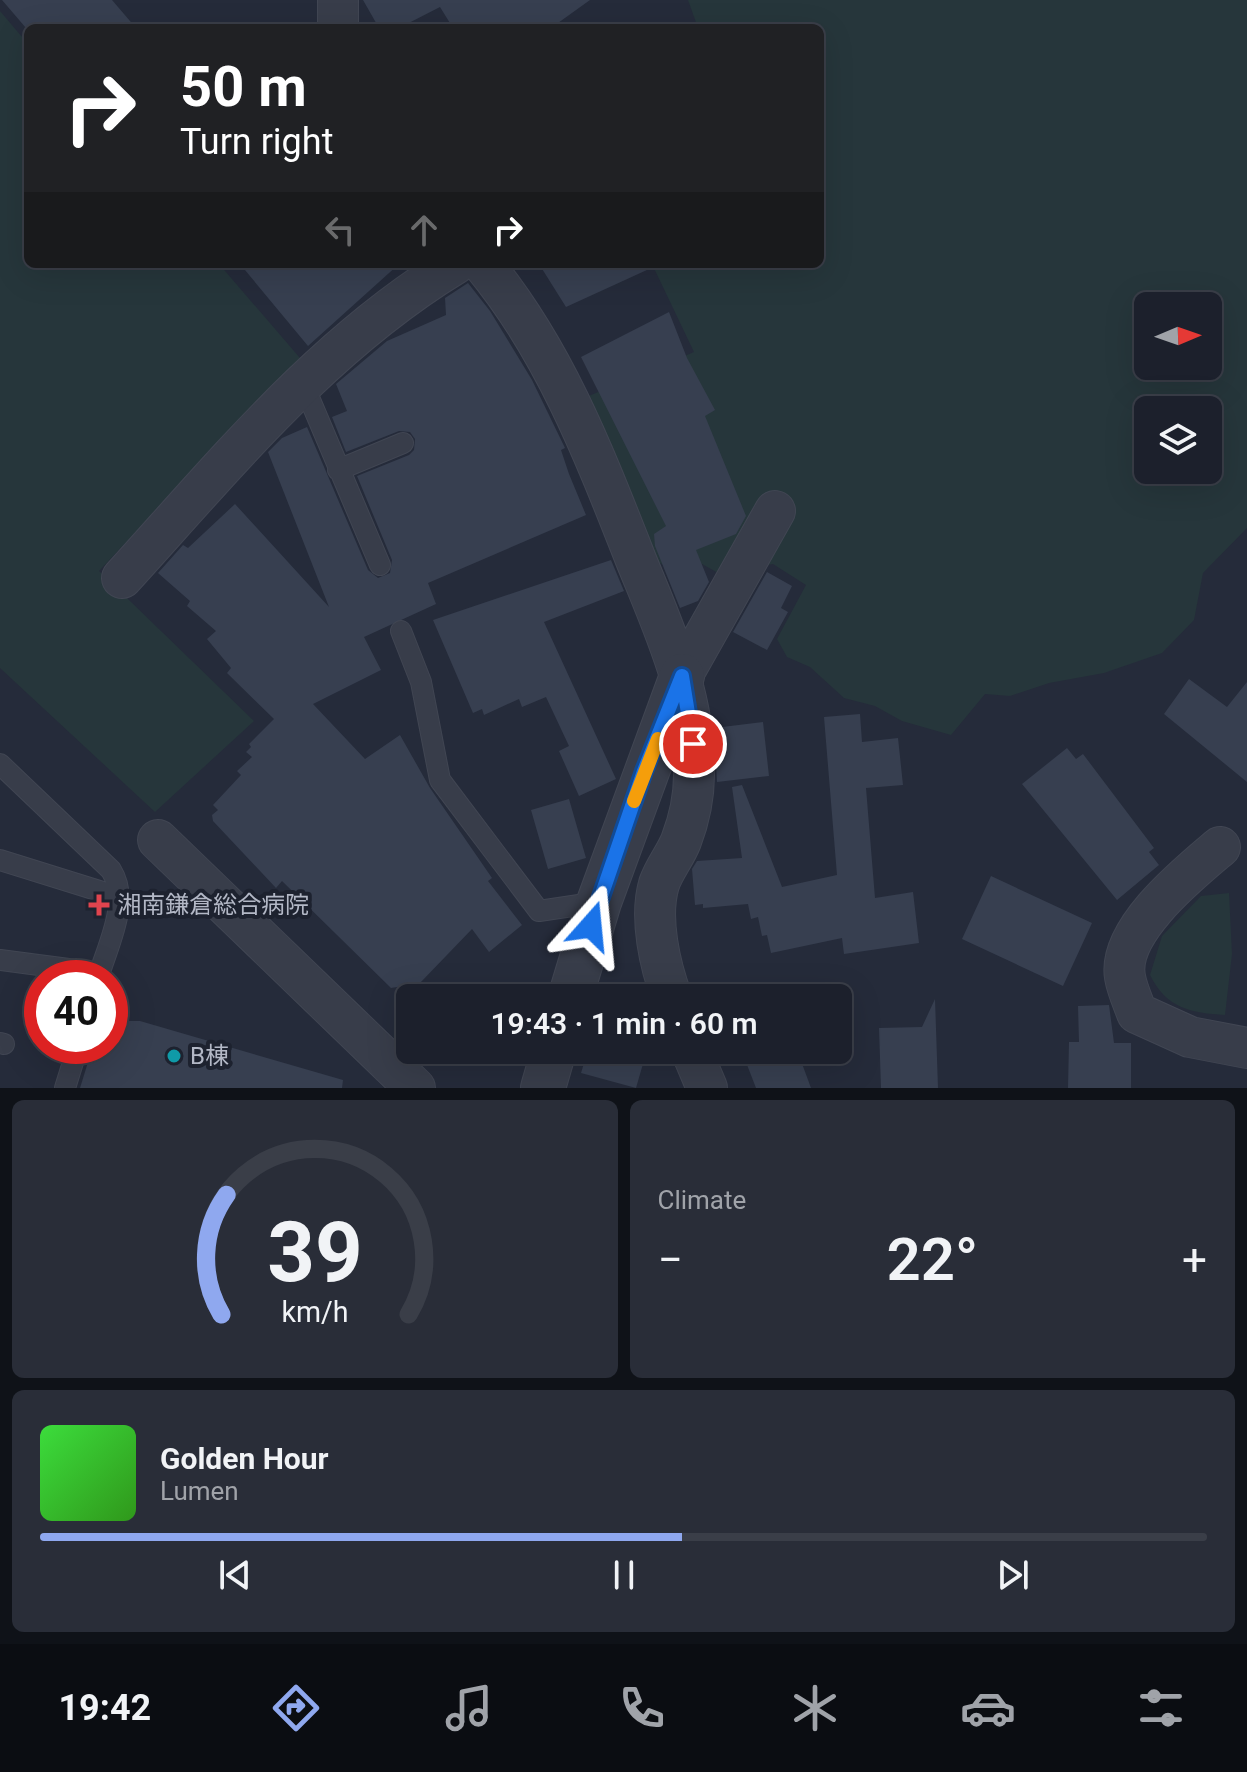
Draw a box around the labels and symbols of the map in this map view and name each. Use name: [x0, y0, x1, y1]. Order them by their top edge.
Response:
north arrow: [1134, 292, 1222, 380]
pin: [659, 710, 727, 778]
position arrow: [549, 884, 633, 968]
place label: 湘南鎌倉総合病院: [117, 891, 309, 919]
marker: 湘南鎌倉総合病院: [88, 894, 110, 916]
speed limit sign: 40: [24, 960, 128, 1064]
place label: B棟: [190, 1042, 229, 1070]
marker: B棟: [165, 1047, 183, 1065]

